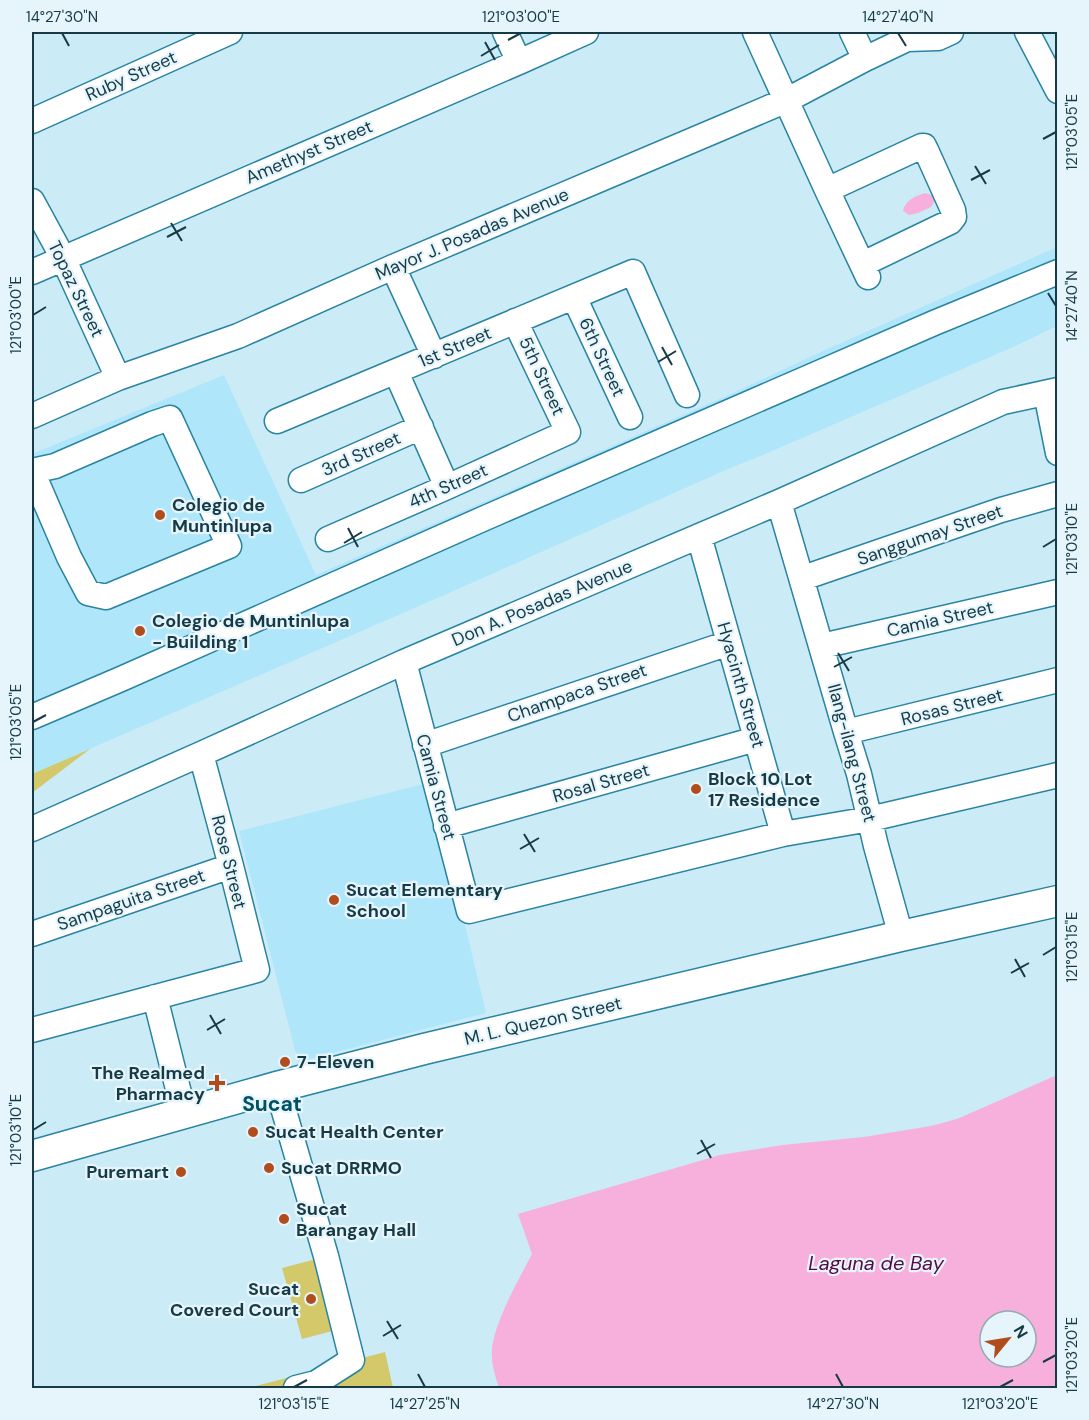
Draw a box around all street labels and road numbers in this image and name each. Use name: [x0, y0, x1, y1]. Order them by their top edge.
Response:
street label: Ruby Street: [82, 45, 180, 107]
street label: Amethyst Street: [242, 114, 376, 190]
street label: Mayor J. Posadas Avenue: [371, 182, 573, 286]
street label: Topaz Street: [42, 237, 110, 341]
street label: 6th Street: [573, 314, 631, 400]
street label: 1st Street: [415, 321, 495, 373]
street label: 5th Street: [513, 333, 571, 419]
street label: 3rd Street: [318, 426, 404, 482]
street label: 4th Street: [405, 458, 491, 514]
street label: Sanggumay Street: [854, 499, 1006, 571]
street label: Don A. Posadas Avenue: [448, 554, 636, 652]
street label: Camia Street: [884, 595, 996, 643]
street label: Hyacinth Street: [712, 619, 770, 751]
street label: Champaca Street: [504, 658, 650, 728]
street label: Ilang-ilang Street: [822, 681, 882, 825]
street label: Rosas Street: [898, 683, 1006, 731]
street label: Camia Street: [410, 731, 462, 843]
street label: Rosal Street: [550, 758, 652, 808]
street label: Rose Street: [206, 813, 252, 911]
street label: Sampaguita Street: [54, 863, 208, 937]
street label: M. L. Quezon Street: [462, 991, 624, 1051]

